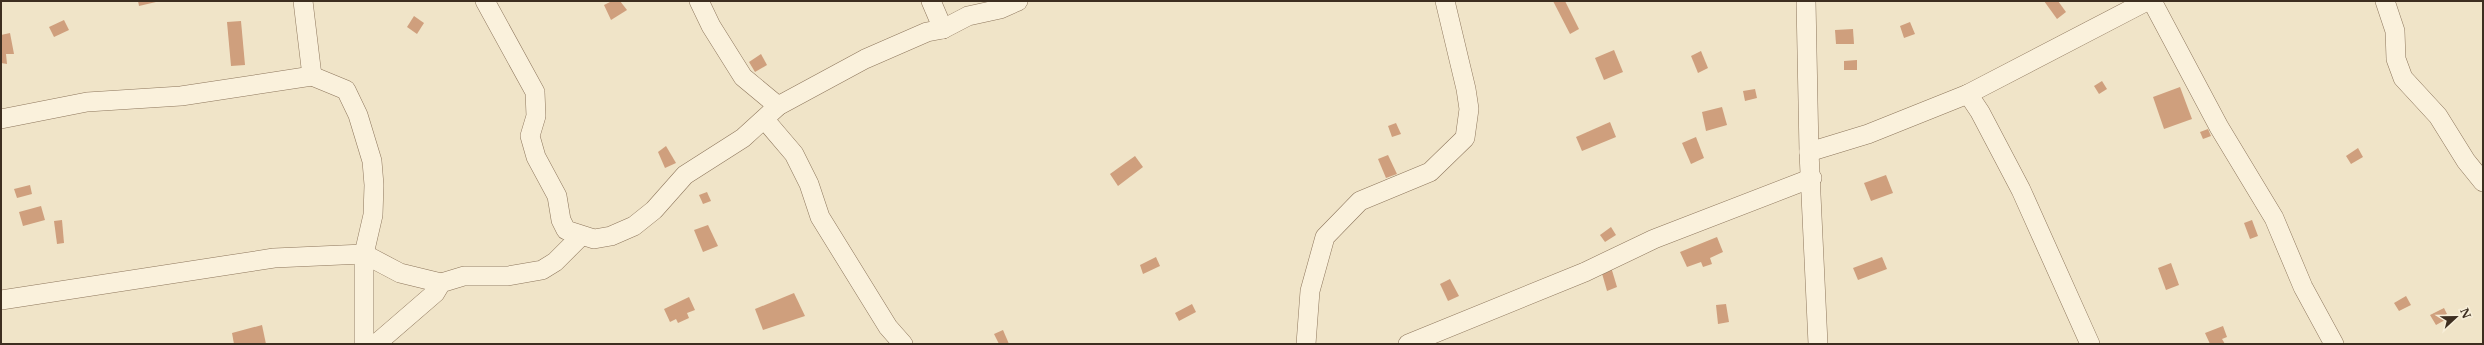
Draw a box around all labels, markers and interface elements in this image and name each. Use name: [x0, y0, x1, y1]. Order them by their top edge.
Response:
north arrow: [2436, 297, 2476, 337]
text: N: [2457, 306, 2474, 321]

